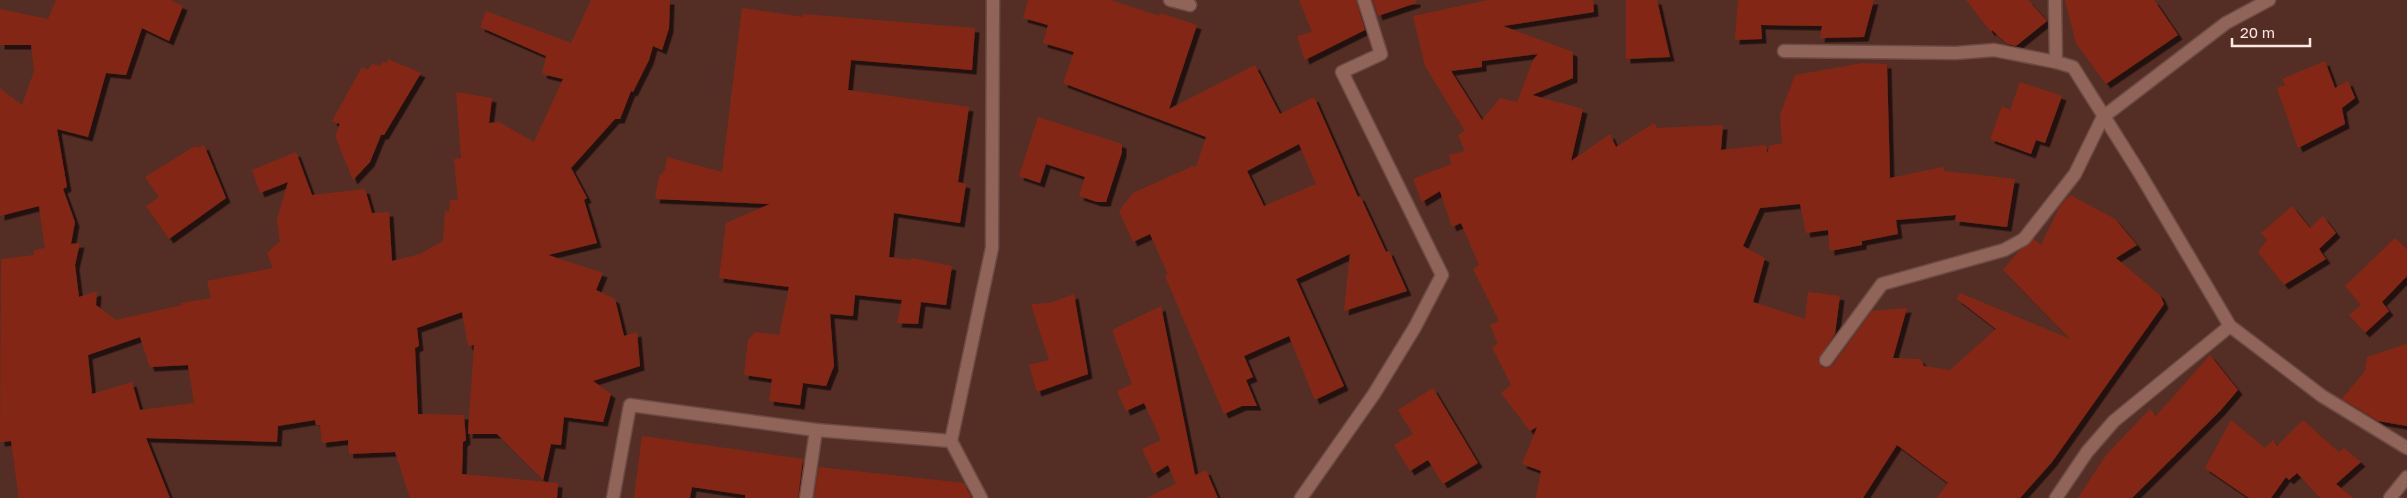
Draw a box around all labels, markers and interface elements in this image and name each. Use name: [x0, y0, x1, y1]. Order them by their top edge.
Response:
scale bar: [2232, 15, 2310, 47]
text: 20 m: [2240, 23, 2275, 41]

